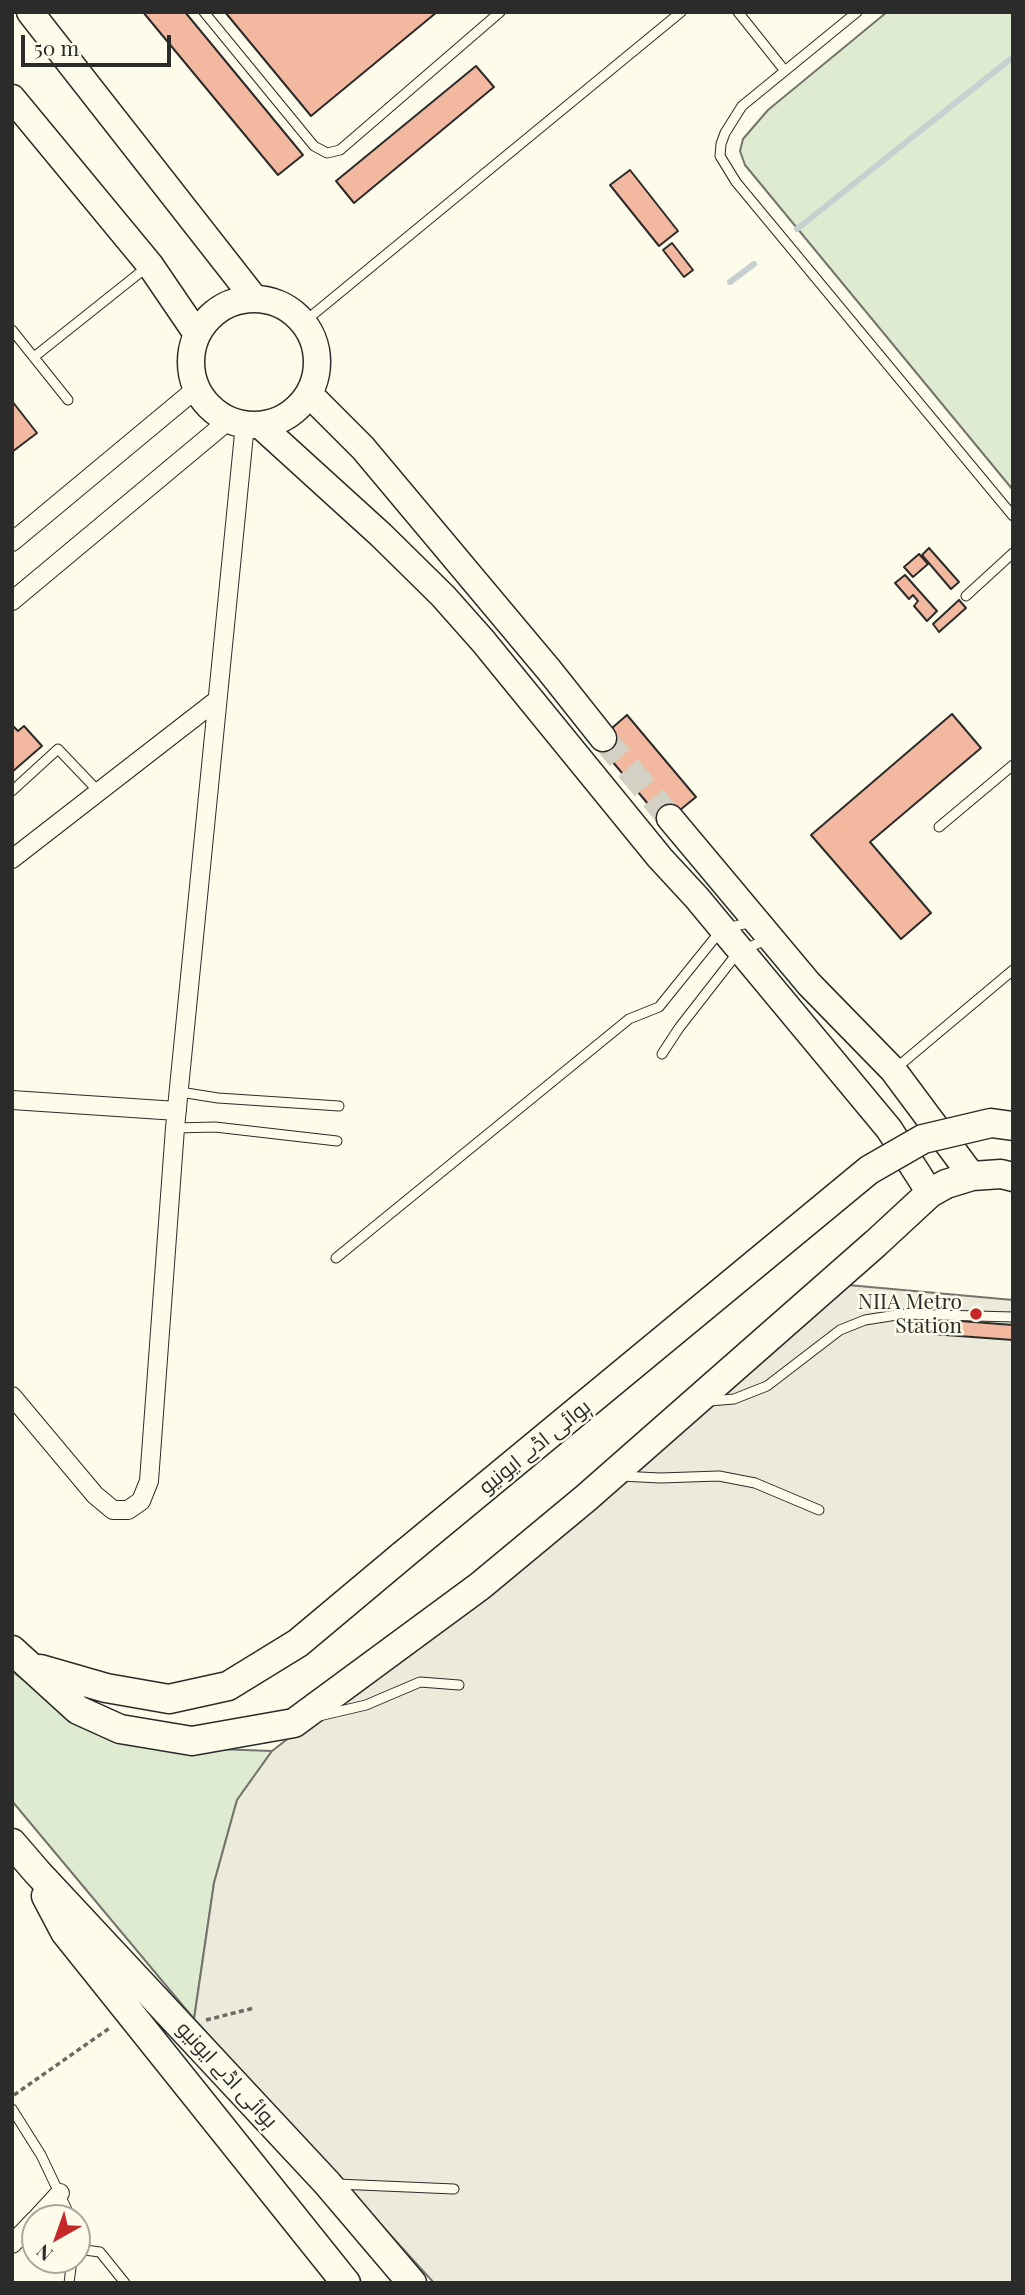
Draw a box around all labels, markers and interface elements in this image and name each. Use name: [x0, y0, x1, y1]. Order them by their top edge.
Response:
scale bar: [24, 21, 175, 65]
text: 50 m: [34, 33, 79, 61]
place label: NIIA Metro Station: [858, 1289, 962, 1339]
marker: NIIA Metro Station: [968, 1306, 984, 1322]
street label: ہوائی اڈے ایونیو: [474, 1394, 596, 1500]
street label: ہوائی اڈے ایونیو: [171, 2017, 283, 2133]
north arrow: [21, 2204, 91, 2274]
text: N: [30, 2239, 57, 2268]

